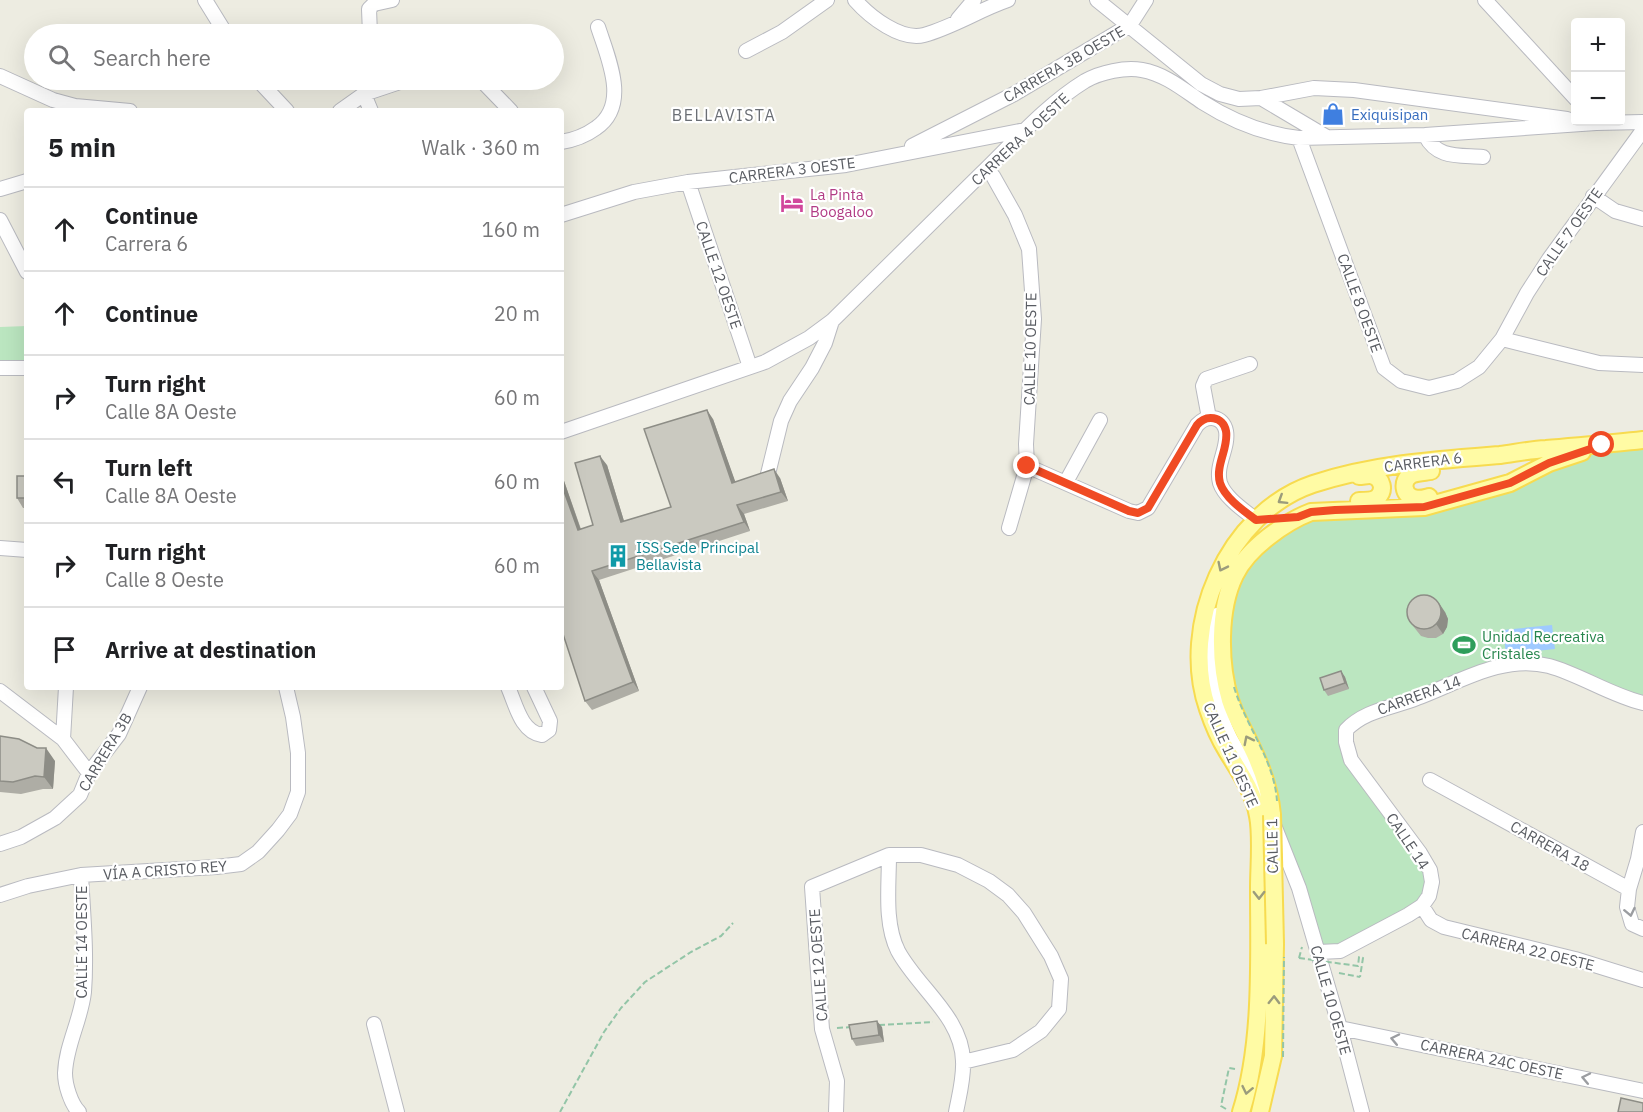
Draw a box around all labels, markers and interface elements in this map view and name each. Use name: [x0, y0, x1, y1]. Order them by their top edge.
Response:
map controls: [1571, 18, 1625, 126]
button: +: [1571, 18, 1625, 72]
street label: CARRERA 3B OESTE: [1000, 21, 1128, 107]
search box: [24, 24, 564, 90]
icon: search: [45, 41, 78, 74]
text: Search here: [93, 43, 211, 72]
button: −: [1571, 72, 1625, 126]
street label: CARRERA 4 OESTE: [967, 89, 1073, 189]
shop icon: Exiquisipan: [1320, 101, 1346, 127]
district label: BELLAVISTA: [672, 105, 776, 125]
place label: Exiquisipan: [1351, 105, 1428, 124]
text: 5 min: [48, 130, 116, 164]
text: Walk · 360 m: [422, 134, 540, 161]
street label: CARRERA 3 OESTE: [728, 153, 856, 187]
street label: CALLE 7 OESTE: [1531, 184, 1607, 280]
place label: La Pinta Boogaloo: [810, 185, 873, 221]
hotel icon: La Pinta Boogaloo: [779, 190, 805, 216]
text: Continue: [105, 201, 198, 230]
icon: ahead: [48, 213, 81, 246]
text: 160 m: [482, 216, 540, 243]
street label: CALLE 12 OESTE: [692, 218, 746, 332]
text: Carrera 6: [105, 230, 188, 257]
street label: CALLE 8 OESTE: [1333, 251, 1387, 355]
street label: CALLE 10 OESTE: [1020, 292, 1040, 406]
icon: ahead: [48, 297, 81, 330]
text: Continue: [105, 299, 198, 328]
text: 20 m: [494, 300, 540, 327]
text: Turn right: [105, 369, 206, 398]
icon: right: [48, 381, 81, 414]
text: 60 m: [494, 384, 540, 411]
text: Calle 8A Oeste: [105, 398, 237, 425]
route start: [1588, 431, 1614, 457]
street label: CARRERA 6: [1383, 448, 1463, 476]
route end: [1013, 452, 1039, 478]
text: Turn left: [105, 453, 193, 482]
icon: left: [48, 465, 81, 498]
text: 60 m: [494, 468, 540, 495]
text: Calle 8A Oeste: [105, 482, 237, 509]
one-way arrow: [1278, 493, 1289, 504]
text: Turn right: [105, 537, 206, 566]
place label: ISS Sede Principal Bellavista: [636, 538, 759, 574]
building icon: ISS Sede Principal Bellavista: [605, 543, 631, 569]
icon: right: [48, 549, 81, 582]
text: 60 m: [494, 552, 540, 579]
one-way arrow: [1217, 561, 1229, 572]
text: Calle 8 Oeste: [105, 566, 224, 593]
place label: Unidad Recreativa Cristales: [1482, 627, 1605, 663]
sports icon: Unidad Recreativa Cristales: [1451, 632, 1477, 658]
icon: arrive: [48, 633, 81, 666]
text: Arrive at destination: [105, 635, 316, 664]
street label: CARRERA 14: [1375, 671, 1463, 719]
street label: CALLE 11 OESTE: [1199, 700, 1263, 810]
street label: CARRERA 3B: [74, 709, 136, 795]
one-way arrow: [1244, 735, 1256, 746]
street label: CALLE 14: [1382, 809, 1434, 873]
street label: CARRERA 18: [1507, 816, 1593, 876]
street label: CALLE 1: [1262, 818, 1282, 874]
street label: VÍA A CRISTO REY: [102, 856, 228, 884]
street label: CALLE 14 OESTE: [72, 886, 91, 999]
one-way arrow: [1253, 891, 1265, 900]
one-way arrow: [1623, 907, 1636, 917]
street label: CALLE 12 OESTE: [805, 908, 831, 1022]
street label: CARRERA 22 OESTE: [1460, 923, 1596, 975]
street label: CALLE 10 OESTE: [1306, 943, 1356, 1057]
one-way arrow: [1268, 995, 1280, 1004]
one-way arrow: [1390, 1033, 1400, 1046]
street label: CARRERA 24C OESTE: [1419, 1035, 1565, 1083]
one-way arrow: [1581, 1072, 1591, 1085]
one-way arrow: [1241, 1084, 1254, 1094]

